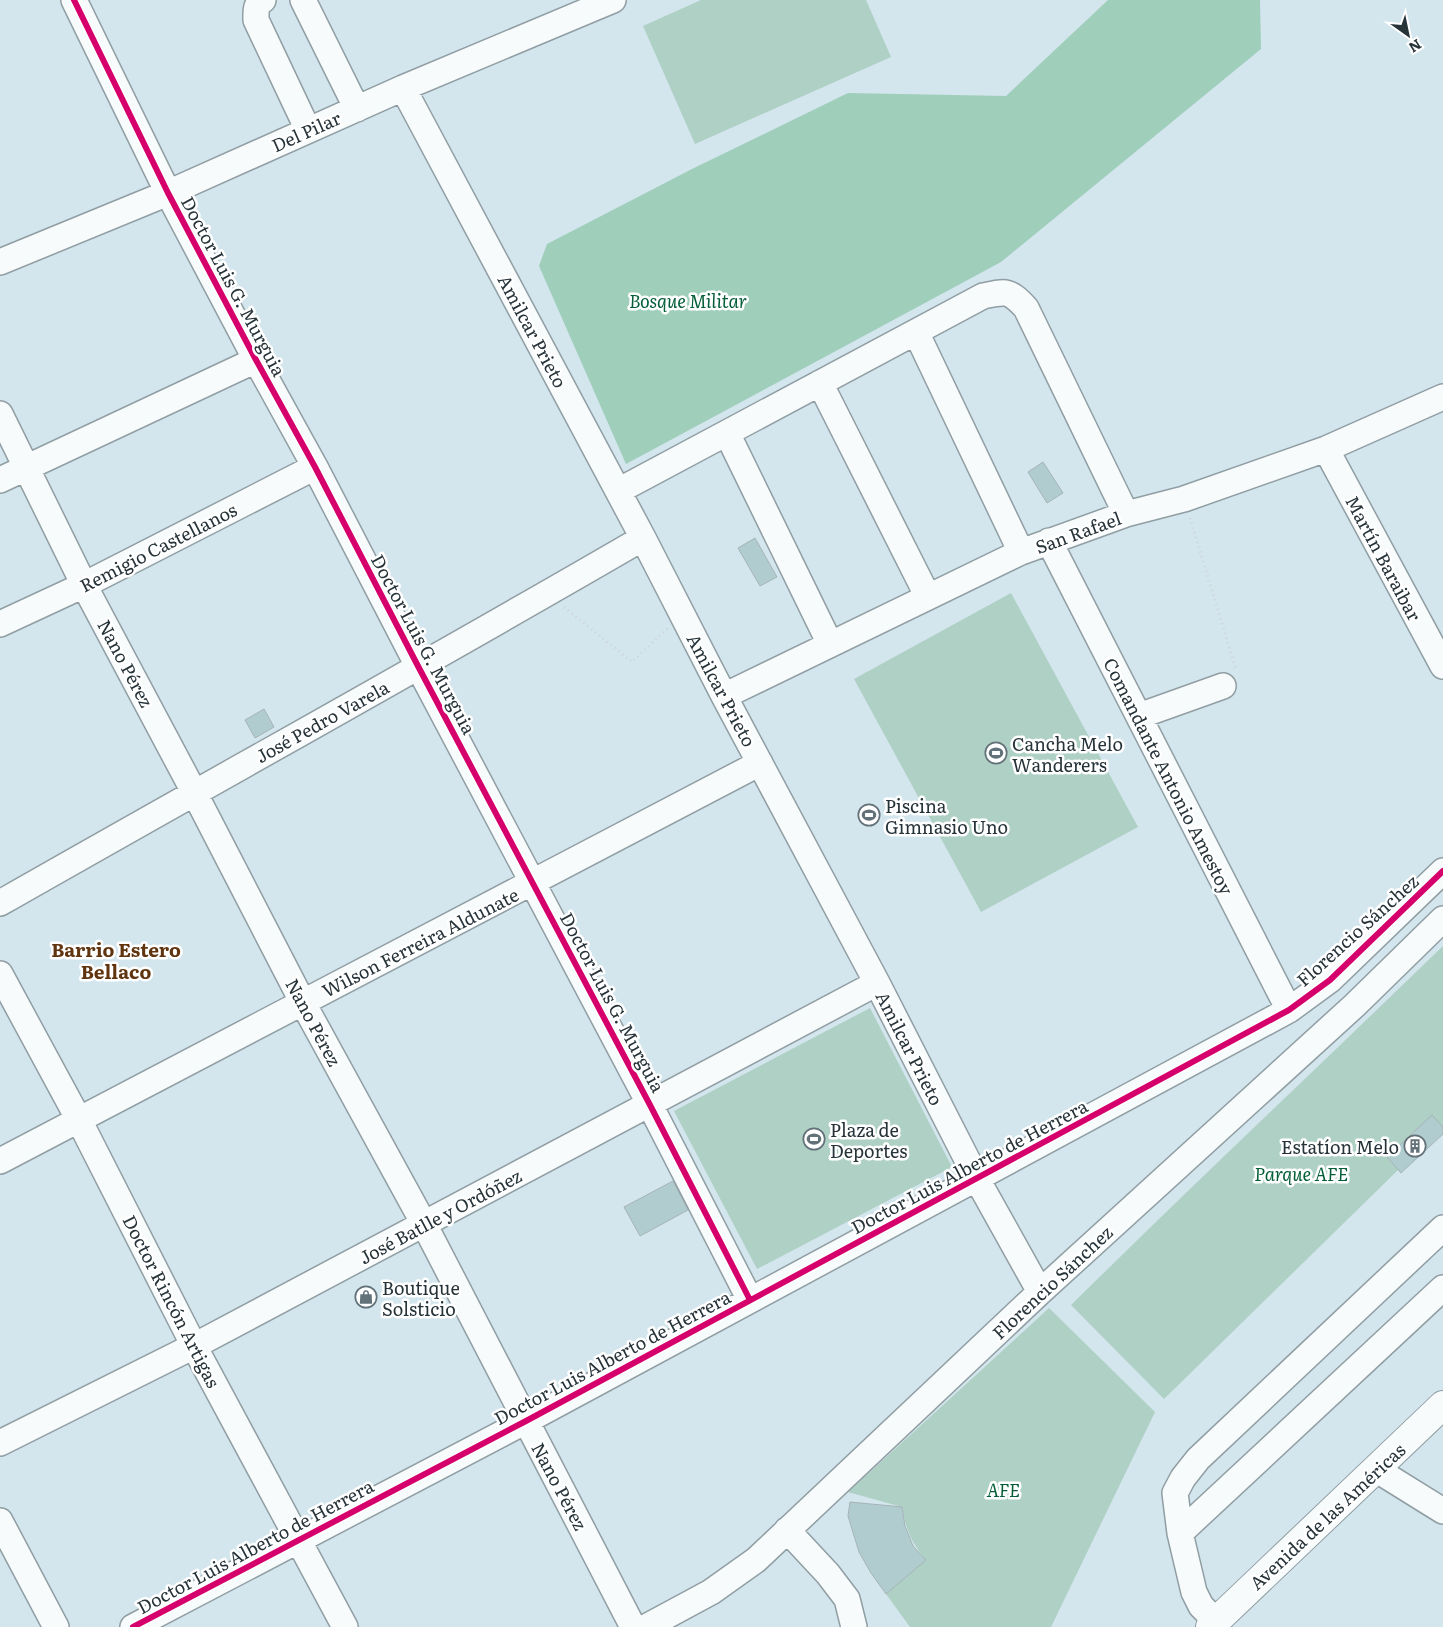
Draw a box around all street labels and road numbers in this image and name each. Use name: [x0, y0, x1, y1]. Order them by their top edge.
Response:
street label: Del Pilar: [267, 104, 345, 158]
street label: Doctor Luis G. Murguia: [175, 191, 293, 381]
street label: Amilcar Prieto: [492, 270, 574, 392]
street label: Martín Baraibar: [1340, 490, 1429, 626]
street label: Remigio Castellanos: [75, 496, 241, 598]
street label: San Rafael: [1031, 504, 1125, 560]
street label: Doctor Luis G. Murguia: [365, 549, 483, 739]
street label: Nano Pérez: [92, 614, 161, 712]
street label: Amilcar Prieto: [681, 629, 763, 751]
street label: Comandante Antonio Amestoy: [1097, 653, 1241, 900]
street label: José Pedro Varela: [250, 673, 394, 769]
street label: Florencio Sánchez: [1290, 868, 1424, 992]
street label: Wilson Ferreira Aldunate: [317, 881, 523, 1003]
street label: Doctor Luis G. Murguia: [554, 907, 672, 1097]
street label: Nano Pérez: [280, 973, 349, 1071]
street label: Amilcar Prieto: [870, 986, 950, 1110]
street label: Doctor Luis Alberto de Herrera: [846, 1092, 1092, 1240]
street label: José Batlle y Ordóñez: [354, 1162, 526, 1270]
street label: Doctor Rincón Artigas: [117, 1210, 227, 1392]
street label: Florencio Sánchez: [986, 1219, 1118, 1345]
street label: Doctor Luis Alberto de Herrera: [489, 1283, 735, 1431]
street label: Avenida de las Américas: [1243, 1436, 1411, 1596]
street label: Nano Pérez: [526, 1437, 595, 1535]
street label: Doctor Luis Alberto de Herrera: [132, 1472, 378, 1620]

